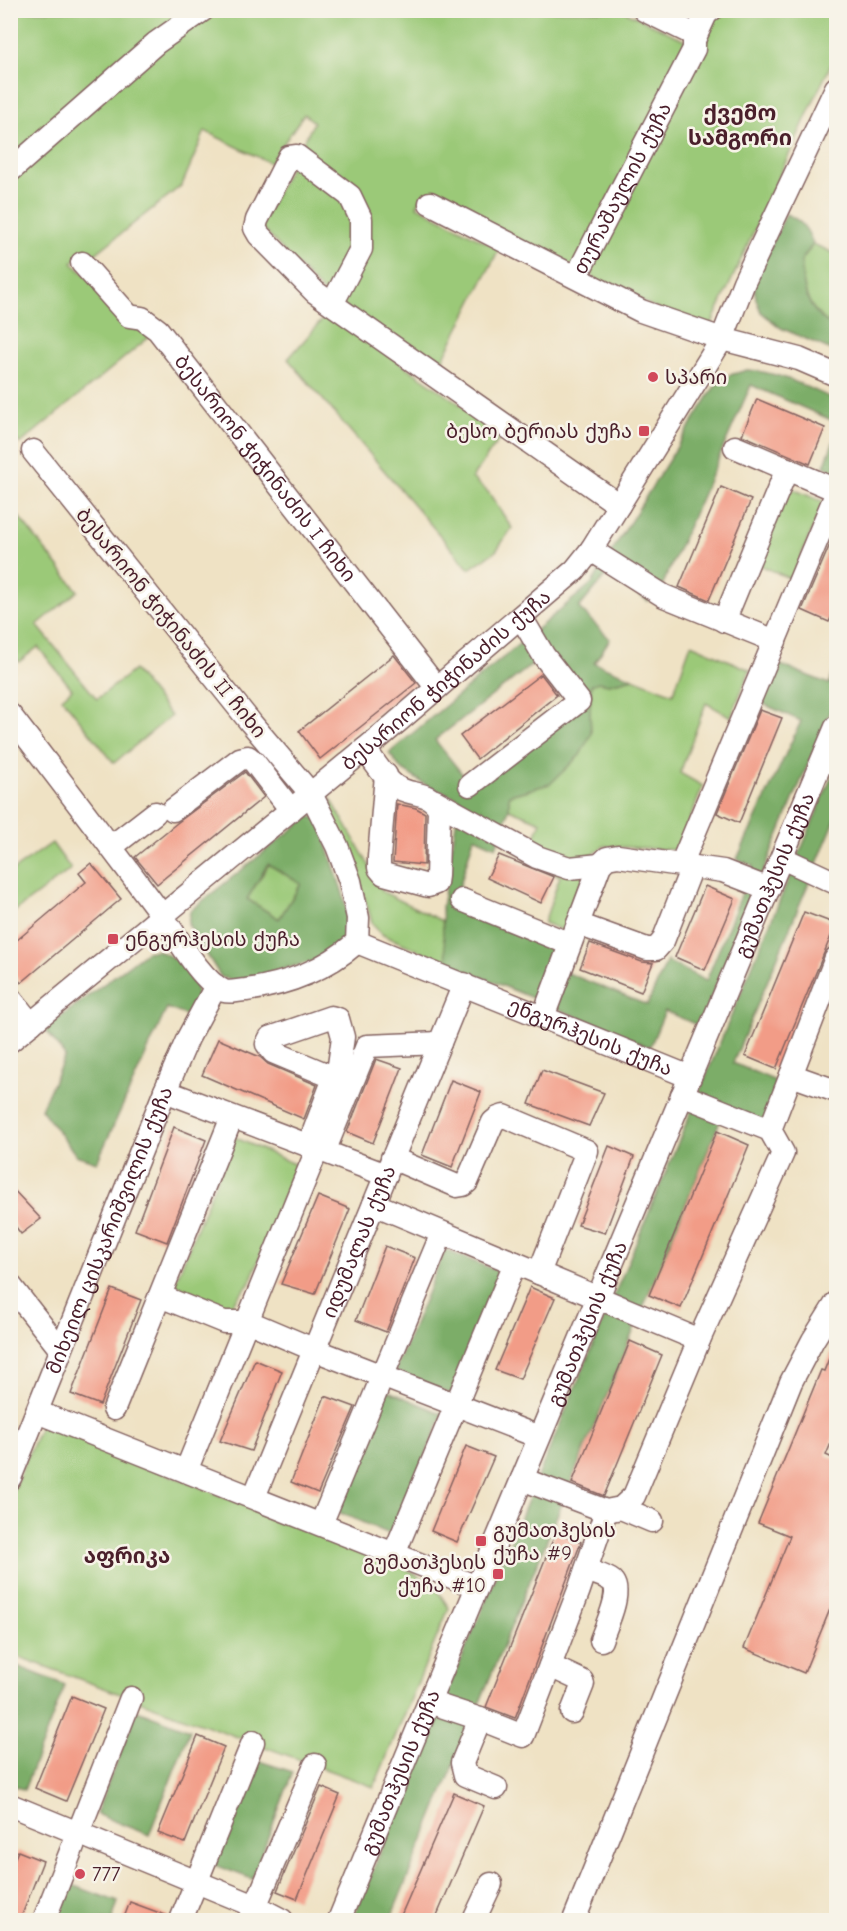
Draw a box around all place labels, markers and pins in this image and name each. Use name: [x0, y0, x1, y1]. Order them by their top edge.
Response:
place label: სპარი: [665, 366, 727, 389]
marker: სპარი: [646, 370, 660, 384]
place label: ბესო ბერიას ქუჩა: [446, 420, 632, 443]
marker: ბესო ბერიას ქუჩა: [637, 424, 651, 438]
place label: ენგურჰესის ქუჩა: [125, 928, 300, 951]
marker: ენგურჰესის ქუჩა: [106, 932, 120, 946]
place label: გუმათჰესის ქუჩა #9: [493, 1519, 616, 1565]
marker: გუმათჰესის ქუჩა #9: [474, 1534, 488, 1548]
place label: გუმათჰესის ქუჩა #10: [363, 1551, 486, 1597]
marker: გუმათჰესის ქუჩა #10: [491, 1567, 505, 1581]
place label: 777: [92, 1863, 121, 1886]
marker: 777: [73, 1867, 87, 1881]

